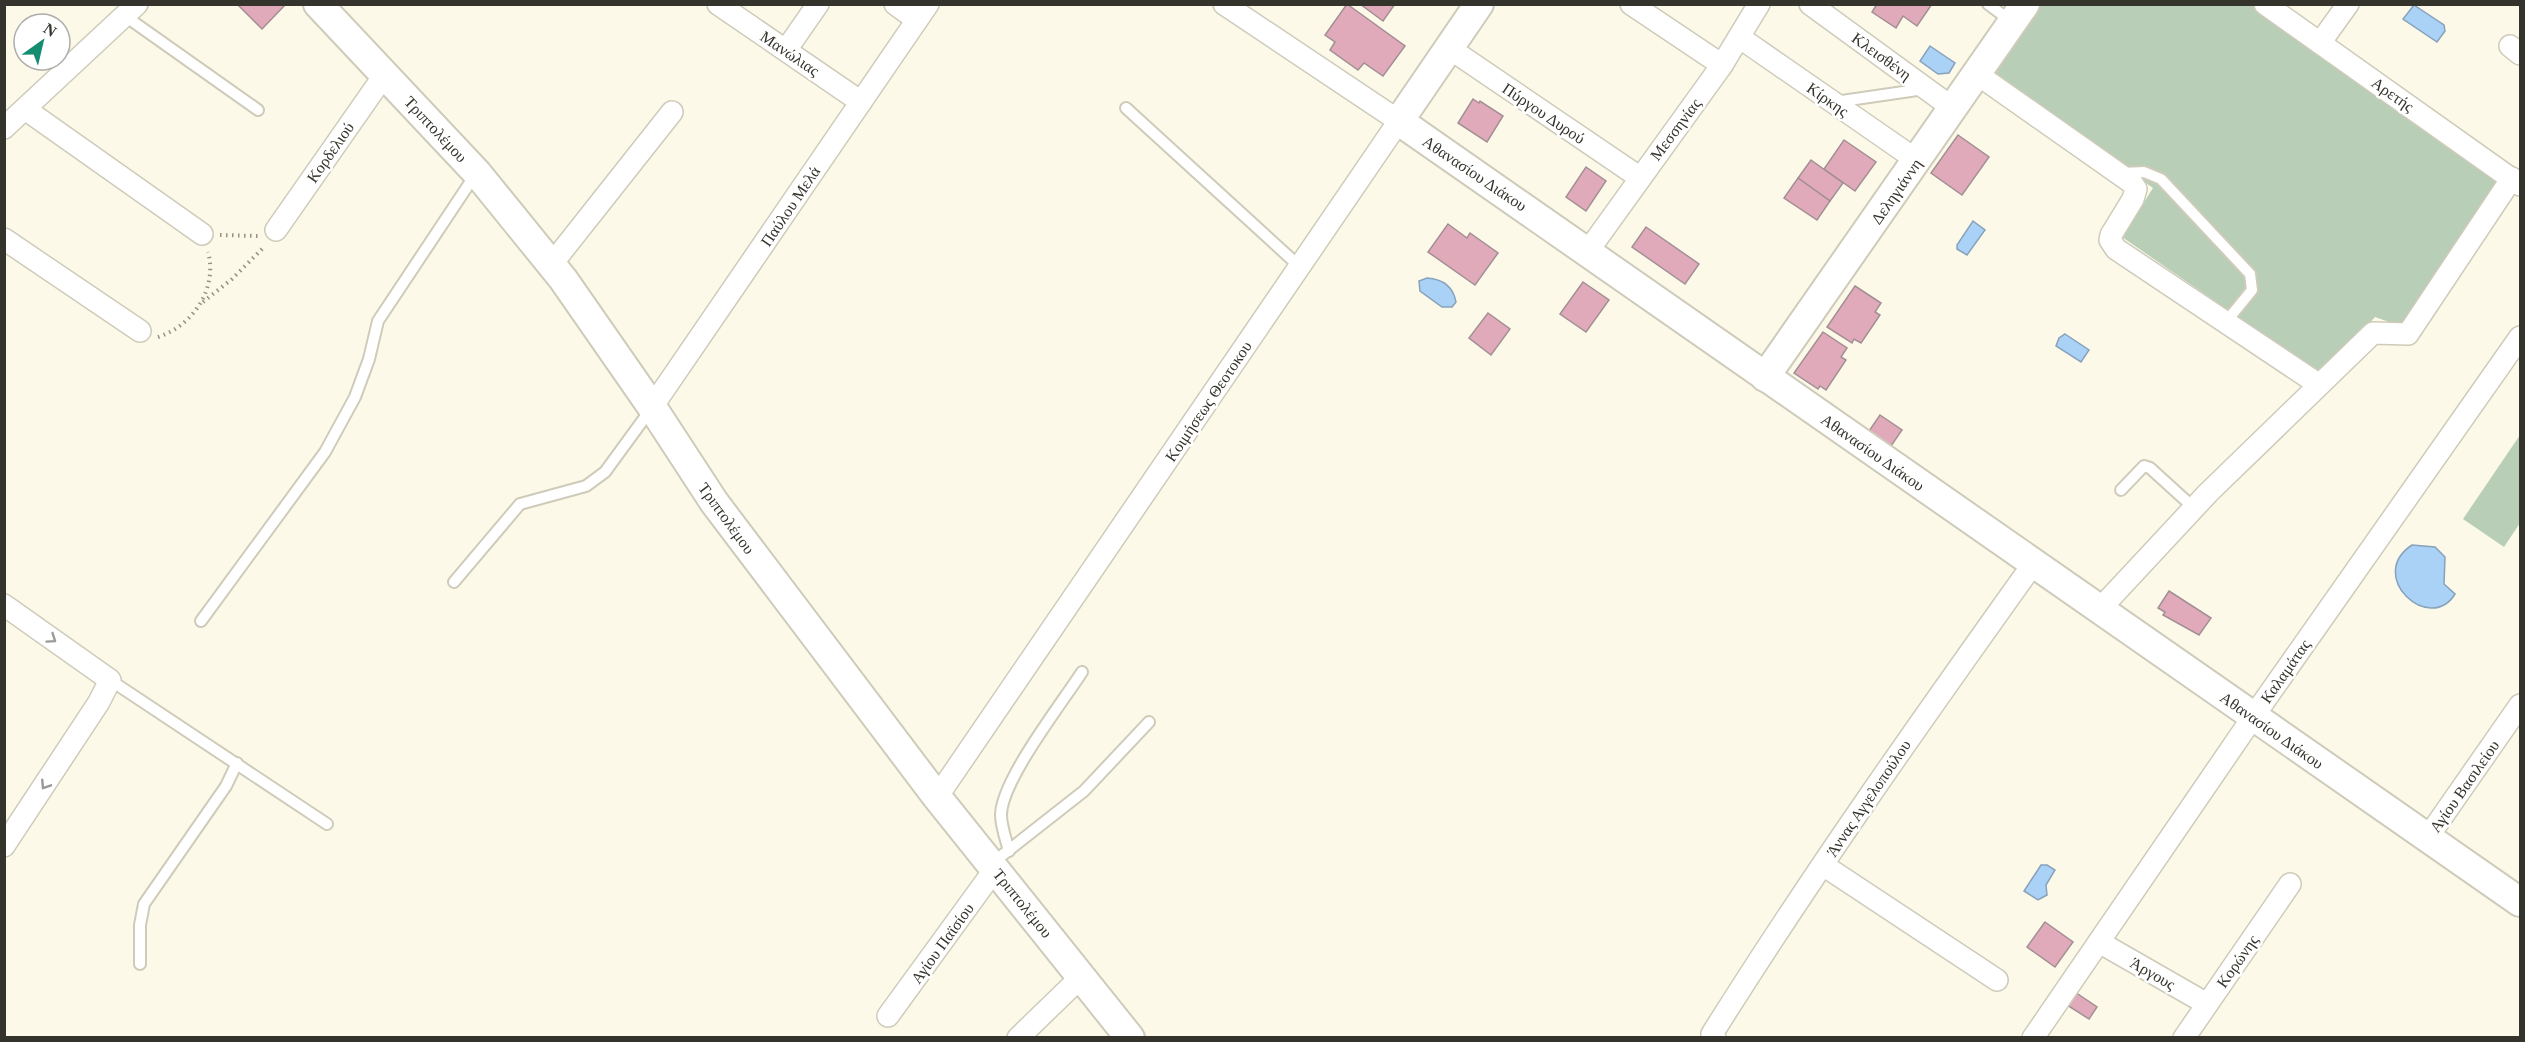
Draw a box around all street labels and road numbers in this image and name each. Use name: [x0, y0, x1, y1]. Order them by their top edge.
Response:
street label: Μανώλιας: [757, 28, 823, 80]
street label: Κλεισθένη: [1848, 29, 1915, 84]
street label: Αρετής: [2368, 74, 2418, 116]
street label: Κίρκης: [1803, 79, 1852, 121]
street label: Πύργου Δυρού: [1499, 80, 1588, 148]
street label: Τριπτολέμου: [400, 93, 470, 166]
street label: Μεσσηνίας: [1647, 95, 1705, 164]
street label: Κορδελιού: [303, 119, 358, 186]
street label: Αθανασίου Διάκου: [1419, 132, 1530, 215]
street label: Δεληγιάννη: [1868, 155, 1926, 228]
street label: Παύλου Μελά: [757, 163, 824, 249]
street label: Κοιμήσεως Θεοτοκου: [1162, 338, 1256, 465]
street label: Αθανασίου Διάκου: [1818, 411, 1928, 494]
street label: Τριπτολέμου: [694, 480, 758, 558]
street label: Καλαμάτας: [2257, 636, 2315, 707]
street label: Αθανασίου Διάκου: [2217, 689, 2327, 772]
street label: Άννας Αγγελοπούλου: [1823, 737, 1915, 860]
street label: Αγίου Βασιλείου: [2426, 737, 2503, 836]
street label: Τριπτολέμου: [989, 866, 1056, 942]
street label: Αγίου Παϊσίου: [908, 900, 978, 987]
street label: Κορώνης: [2213, 931, 2263, 991]
street label: Άργους: [2127, 954, 2179, 994]

